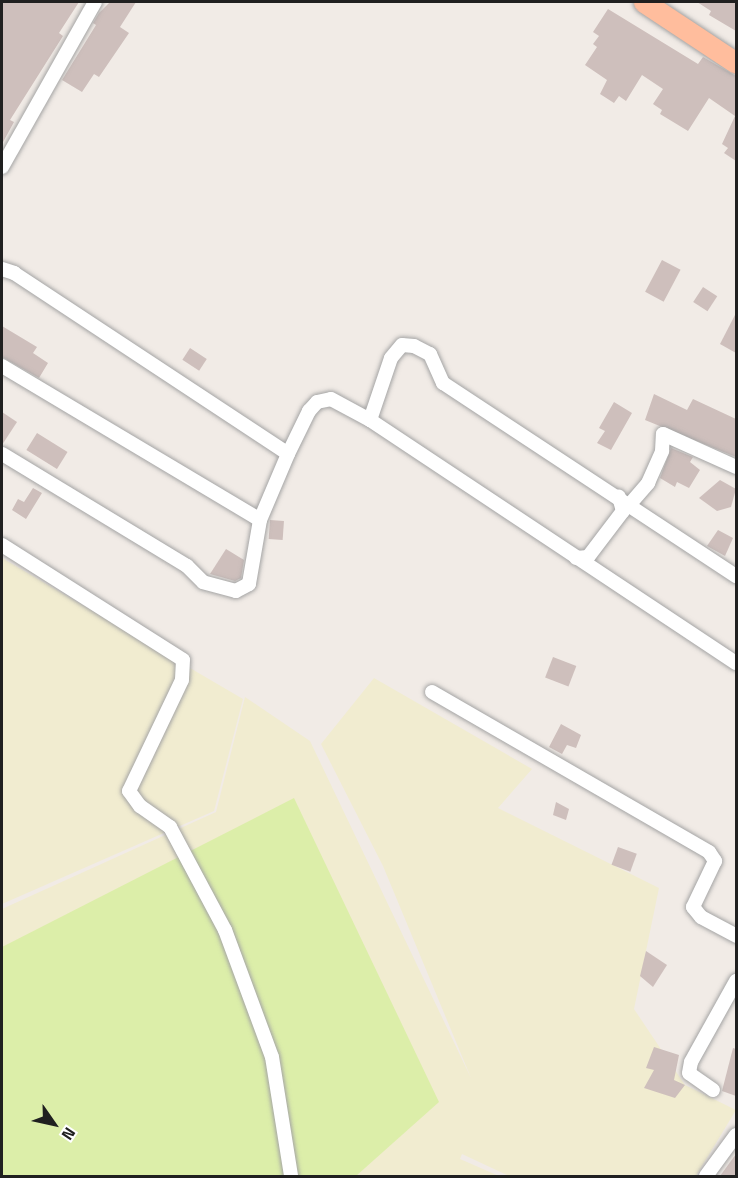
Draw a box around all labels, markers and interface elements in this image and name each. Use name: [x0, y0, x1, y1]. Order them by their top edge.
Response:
north arrow: [24, 1094, 84, 1154]
text: N: [56, 1123, 82, 1145]

